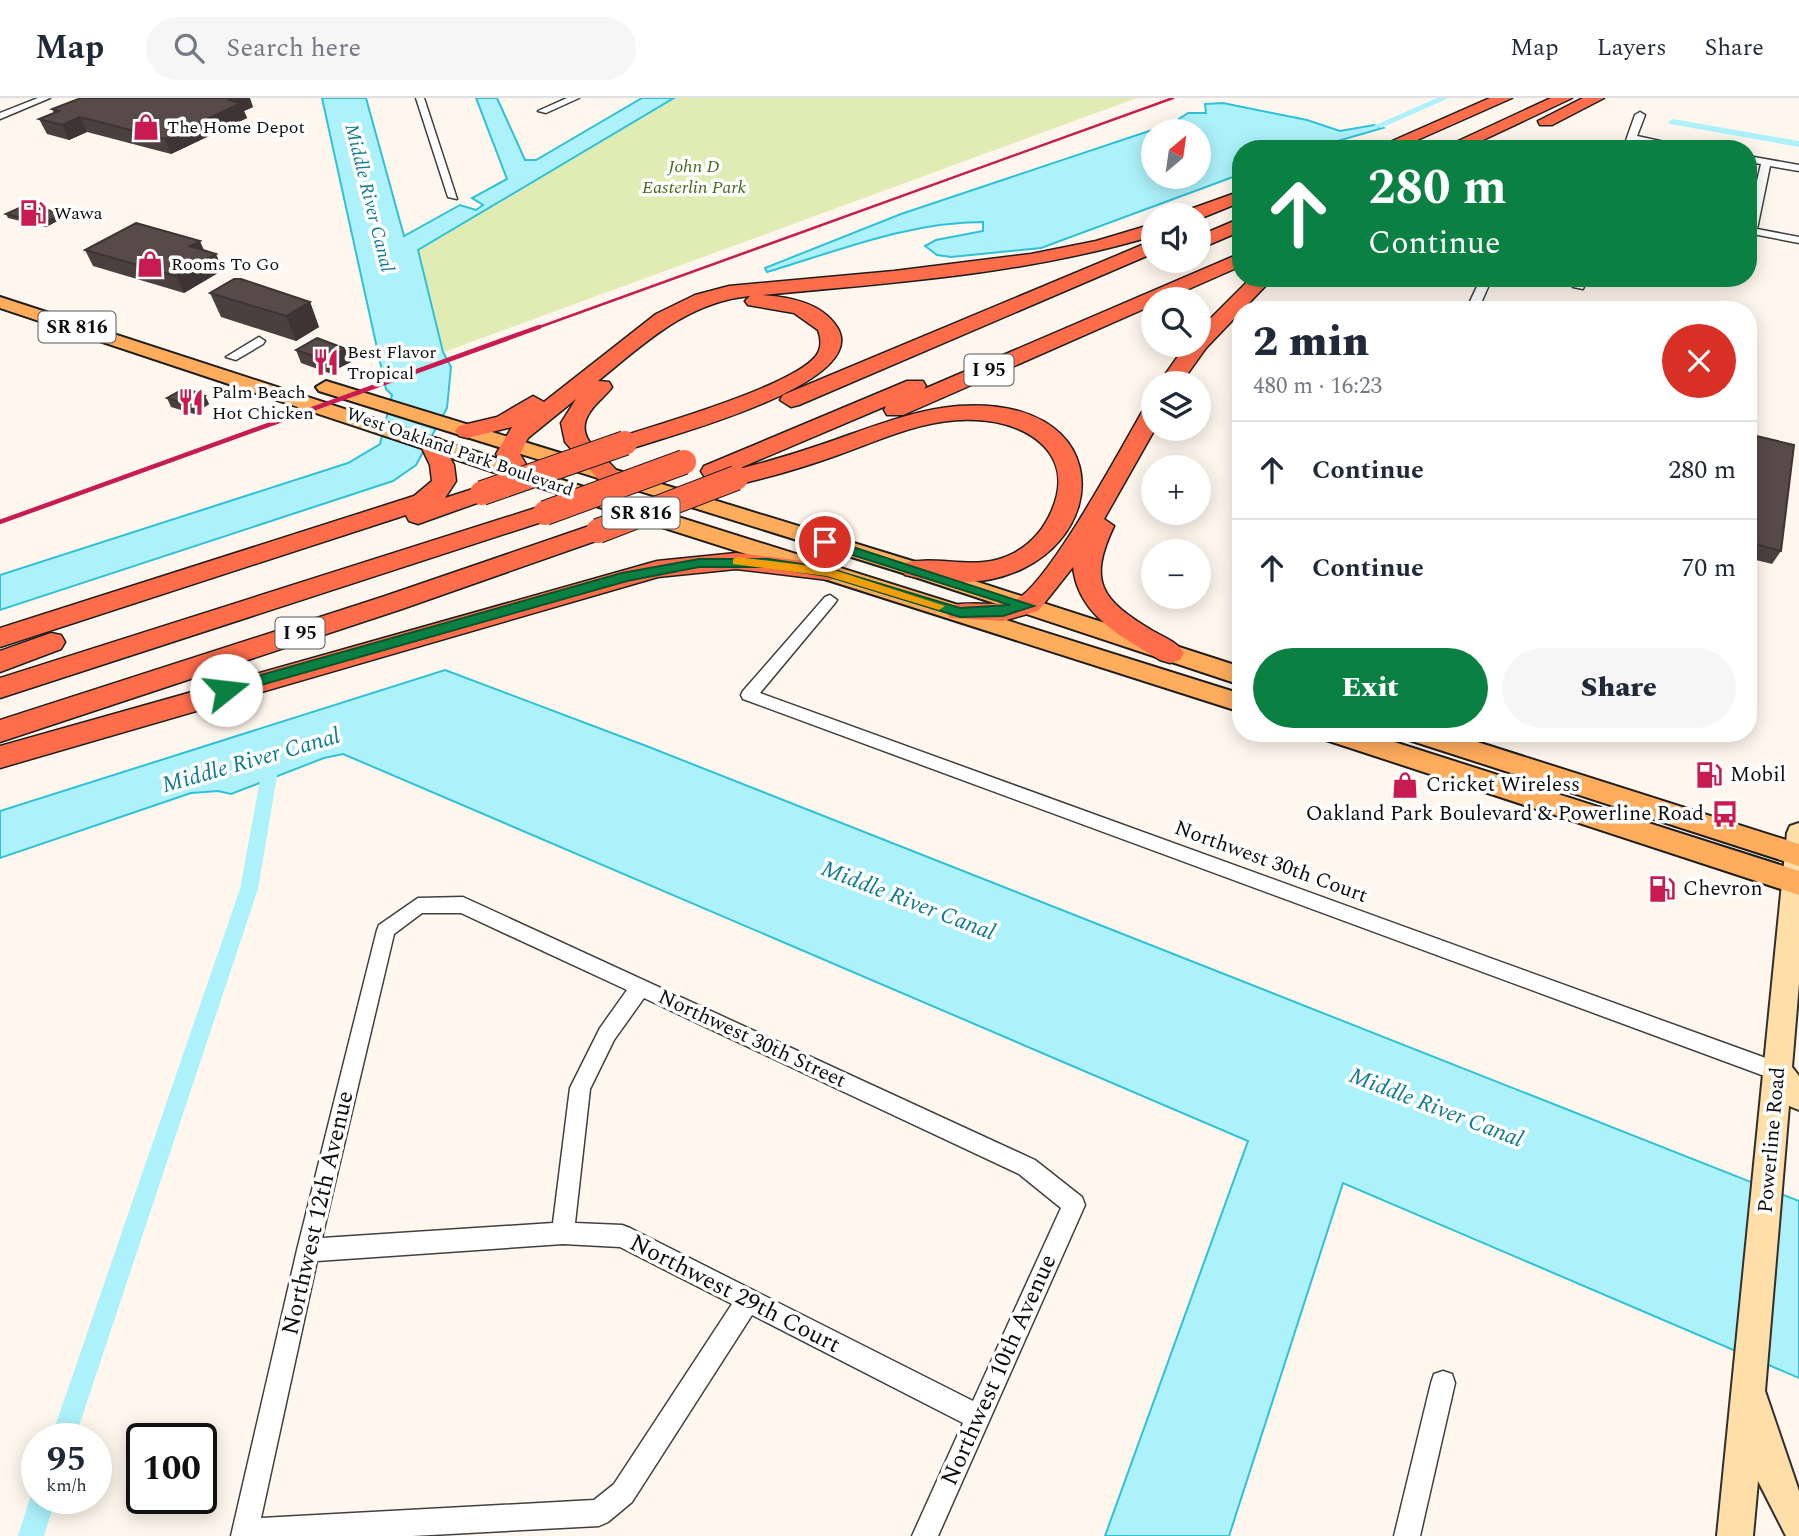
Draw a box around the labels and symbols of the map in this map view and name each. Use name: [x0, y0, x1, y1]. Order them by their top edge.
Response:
shop icon: The Home Depot: [131, 112, 161, 142]
place label: The Home Depot: [167, 114, 305, 141]
north arrow: [1141, 119, 1211, 189]
water label: Middle River Canal: [337, 121, 401, 275]
park label: John D Easterlin Park: [642, 153, 747, 201]
fuel station icon: Wawa: [18, 198, 48, 228]
place label: Wawa: [54, 200, 103, 227]
shop icon: Rooms To Go: [135, 249, 165, 279]
place label: Rooms To Go: [171, 251, 279, 278]
road number: SR 816: [38, 312, 116, 342]
place label: Best Flavor Tropical: [347, 339, 437, 387]
restaurant icon: Best Flavor Tropical: [311, 347, 341, 377]
road number: I 95: [964, 354, 1014, 386]
place label: Palm Beach Hot Chicken: [212, 379, 314, 427]
restaurant icon: Palm Beach Hot Chicken: [176, 387, 206, 417]
street label: West Oakland Park Boulevard: [343, 400, 577, 504]
road number: SR 816: [602, 498, 680, 528]
pin: [795, 512, 855, 572]
road number: I 95: [276, 618, 324, 648]
position arrow: [189, 653, 263, 727]
water label: Middle River Canal: [158, 719, 344, 803]
place label: Mobil: [1730, 759, 1786, 791]
fuel station icon: Mobil: [1694, 760, 1724, 790]
place label: Cricket Wireless: [1426, 769, 1580, 801]
shop icon: Cricket Wireless: [1390, 770, 1420, 800]
place label: Oakland Park Boulevard & Powerline Road: [1306, 798, 1704, 830]
bus stop icon: Oakland Park Boulevard & Powerline Road: [1710, 799, 1740, 829]
street label: Northwest 30th Court: [1170, 812, 1372, 912]
water label: Middle River Canal: [816, 852, 1000, 950]
place label: Chevron: [1683, 873, 1763, 905]
fuel station icon: Chevron: [1647, 874, 1677, 904]
street label: Northwest 30th Street: [653, 981, 851, 1097]
water label: Middle River Canal: [1344, 1059, 1528, 1157]
street label: Powerline Road: [1750, 1066, 1794, 1214]
street label: Northwest 12th Avenue: [272, 1087, 364, 1339]
street label: Northwest 29th Court: [623, 1225, 847, 1363]
street label: Northwest 10th Avenue: [932, 1249, 1066, 1491]
speed limit sign: 100: [126, 1423, 217, 1514]

